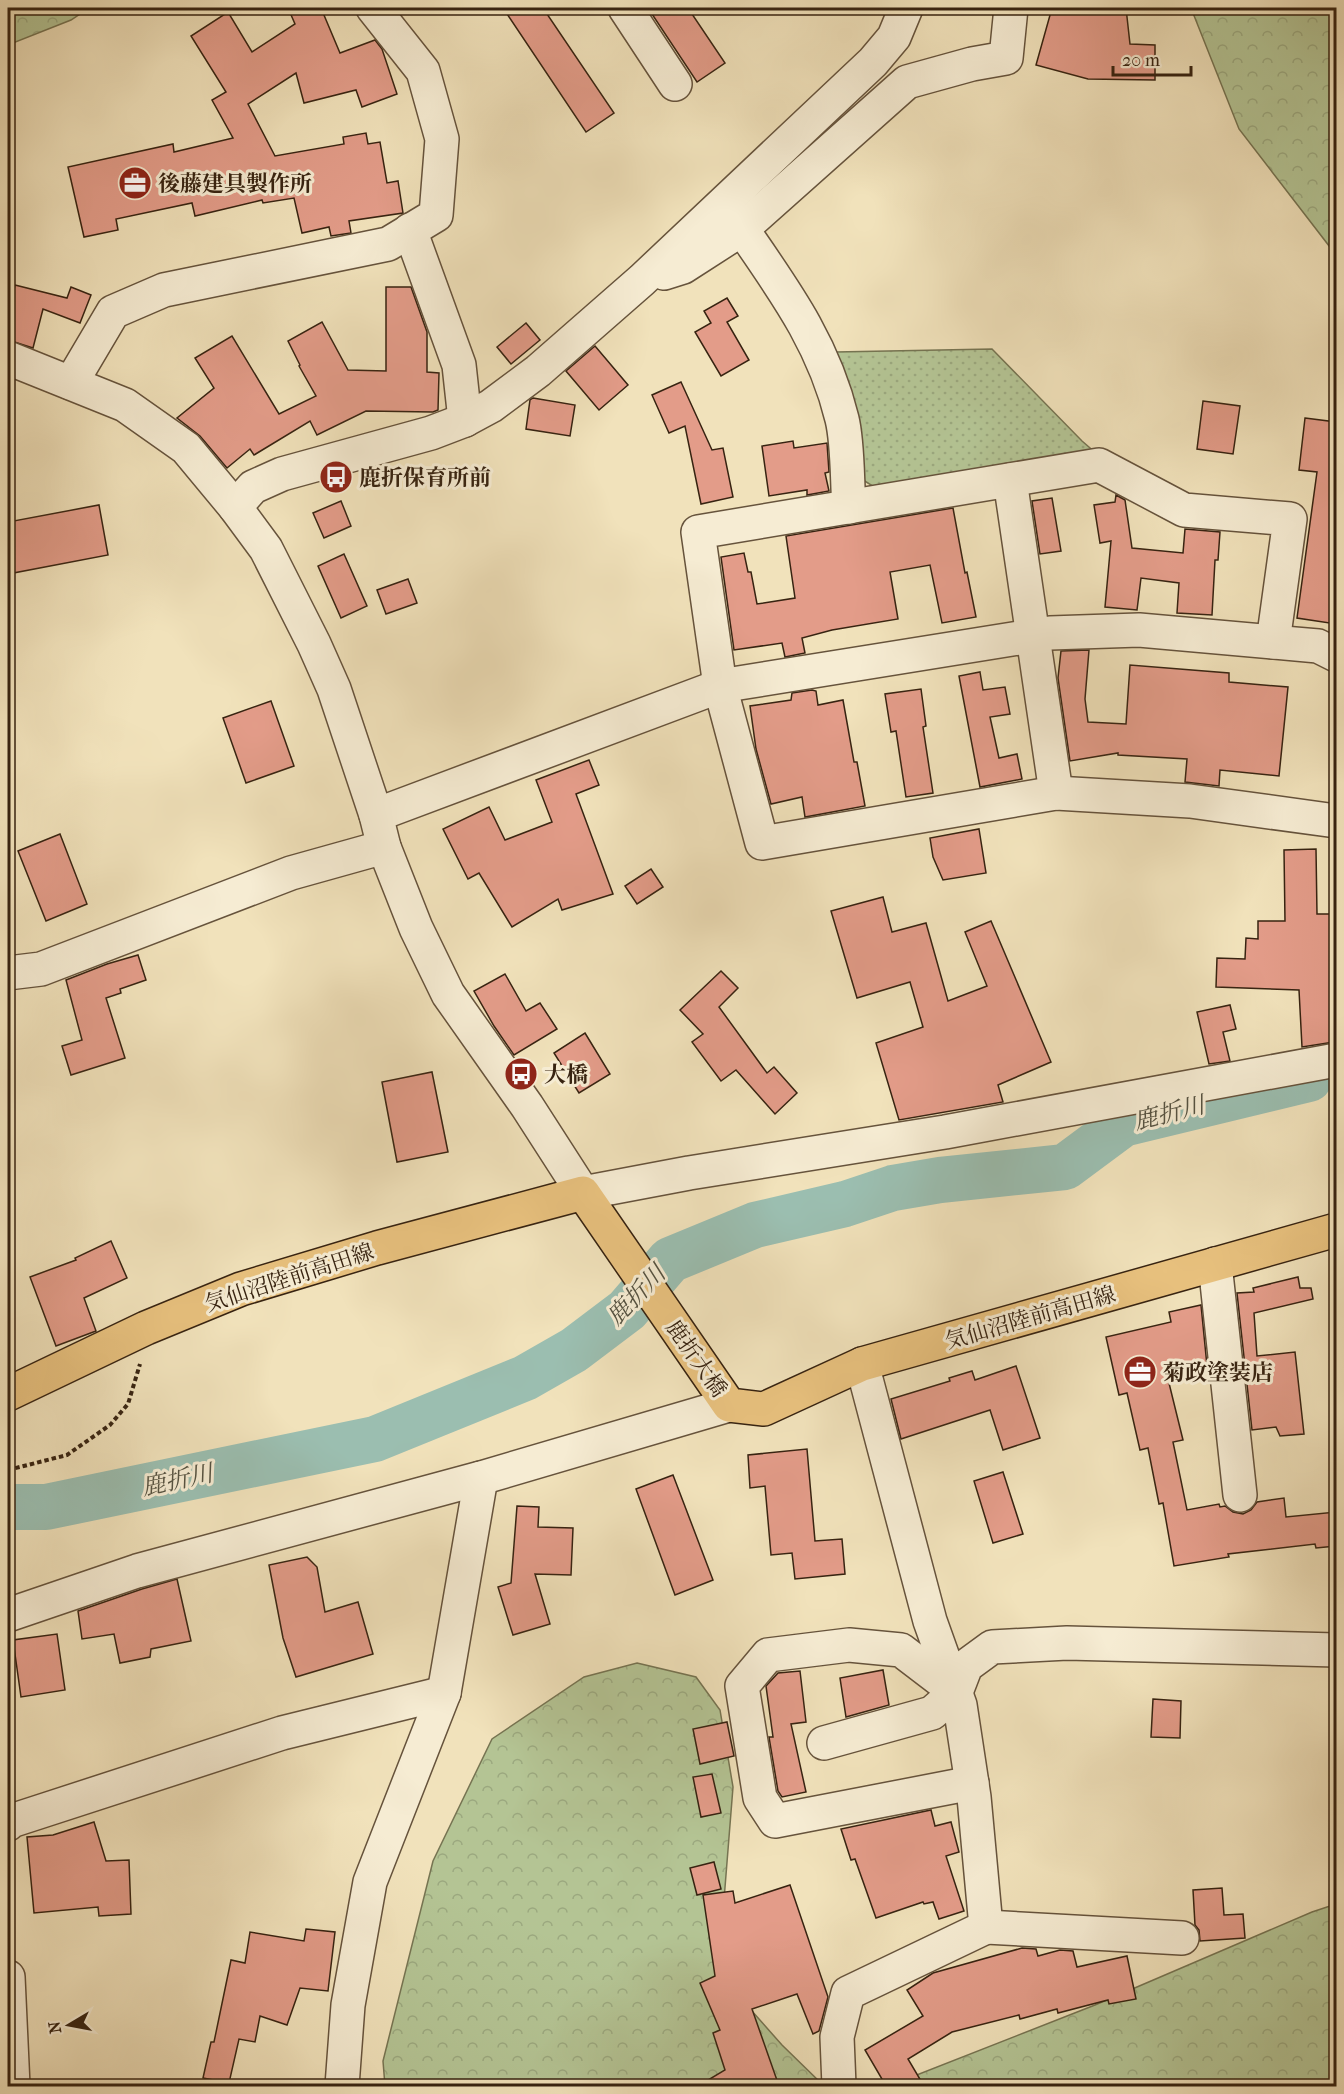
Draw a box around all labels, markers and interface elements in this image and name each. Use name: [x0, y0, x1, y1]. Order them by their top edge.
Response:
scale bar: [1113, 39, 1191, 77]
text: 20 m: [1122, 50, 1160, 71]
office icon: 後藤建具製作所: [117, 165, 153, 201]
place label: 後藤建具製作所: [158, 171, 312, 197]
bus stop icon: 鹿折保育所前: [318, 459, 354, 495]
place label: 鹿折保育所前: [359, 465, 491, 491]
bus stop icon: 大橋: [503, 1056, 539, 1092]
place label: 大橋: [544, 1062, 588, 1088]
water label: 鹿折川: [1131, 1090, 1210, 1135]
street label: 気仙沼陸前高田線: [202, 1238, 377, 1318]
water label: 鹿折川: [601, 1257, 673, 1331]
street label: 気仙沼陸前高田線: [942, 1281, 1118, 1355]
street label: 鹿折大橋: [660, 1315, 732, 1402]
office icon: 菊政塗装店: [1122, 1354, 1158, 1390]
place label: 菊政塗装店: [1163, 1360, 1273, 1386]
water label: 鹿折川: [139, 1458, 218, 1501]
north arrow: [39, 1995, 99, 2055]
text: N: [44, 2019, 65, 2035]

